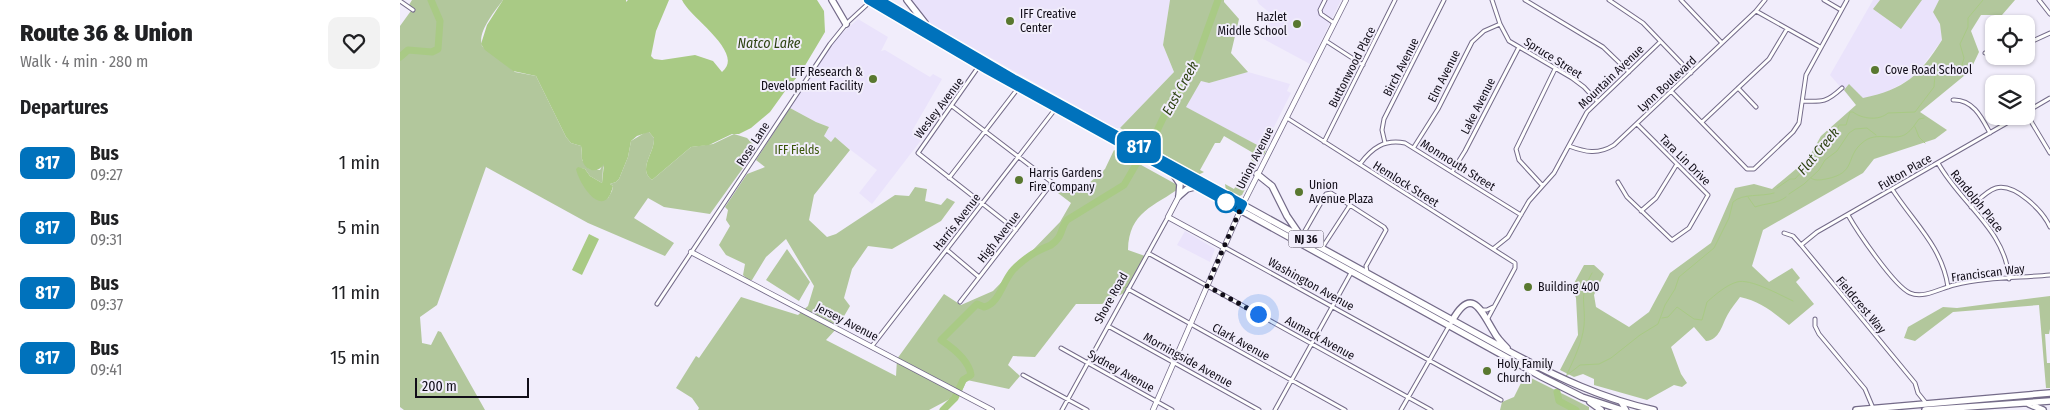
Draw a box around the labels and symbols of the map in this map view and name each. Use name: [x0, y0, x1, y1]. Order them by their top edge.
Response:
place label: IFF Creative Center: [1020, 7, 1076, 35]
place label: Hazlet Middle School: [1218, 10, 1287, 38]
marker: IFF Creative Center: [1004, 15, 1016, 27]
marker: Hazlet Middle School: [1291, 18, 1303, 30]
street label: Buttonwood Place: [1326, 24, 1378, 110]
water label: Natco Lake: [738, 35, 801, 52]
street label: Birch Avenue: [1380, 35, 1422, 99]
street label: Spruce Street: [1521, 35, 1585, 81]
street label: Mountain Avenue: [1575, 42, 1647, 112]
street label: Elm Avenue: [1425, 47, 1463, 104]
street label: Lynn Boulevard: [1635, 53, 1699, 115]
water label: East Creek: [1159, 58, 1202, 118]
place label: Cove Road School: [1885, 63, 1972, 77]
marker: Cove Road School: [1869, 64, 1881, 76]
place label: IFF Research & Development Facility: [761, 65, 864, 93]
marker: IFF Research & Development Facility: [867, 73, 879, 85]
street label: Wesley Avenue: [911, 75, 967, 141]
street label: Lake Avenue: [1458, 75, 1498, 137]
street label: Rose Lane: [734, 119, 772, 169]
street label: Union Avenue: [1233, 124, 1277, 191]
water label: Flat Creek: [1794, 124, 1843, 178]
line badge: 817: [1110, 131, 1168, 163]
street label: Tara Lin Drive: [1657, 132, 1713, 188]
street label: Monmouth Street: [1418, 136, 1498, 194]
park label: IFF Fields: [775, 143, 819, 157]
street label: Fulton Place: [1876, 151, 1934, 193]
street label: Hemlock Street: [1371, 158, 1442, 210]
place label: Harris Gardens Fire Company: [1029, 166, 1102, 194]
street label: Randolph Place: [1948, 167, 2006, 235]
marker: Harris Gardens Fire Company: [1013, 174, 1025, 186]
place label: Union Avenue Plaza: [1309, 178, 1374, 206]
marker: Union Avenue Plaza: [1293, 186, 1305, 198]
street label: Harris Avenue: [930, 191, 984, 253]
unlabelled marker: [1215, 191, 1237, 213]
street label: High Avenue: [975, 209, 1023, 265]
road number: NJ 36: [1288, 230, 1324, 248]
street label: Washington Avenue: [1266, 255, 1356, 313]
street label: Franciscan Way: [1950, 261, 2026, 284]
street label: Shore Road: [1091, 270, 1131, 326]
street label: Fieldcrest Way: [1833, 274, 1889, 337]
place label: Building 400: [1538, 280, 1600, 294]
marker: Building 400: [1522, 281, 1534, 293]
street label: Jersey Avenue: [813, 300, 881, 344]
your location: [1246, 302, 1271, 327]
street label: Aumack Avenue: [1283, 313, 1357, 363]
street label: Clark Avenue: [1210, 320, 1272, 364]
street label: Morningside Avenue: [1141, 330, 1235, 390]
street label: Sydney Avenue: [1085, 347, 1157, 395]
place label: Holy Family Church: [1497, 357, 1554, 385]
marker: Holy Family Church: [1481, 365, 1493, 377]
scale bar: [415, 375, 529, 398]

